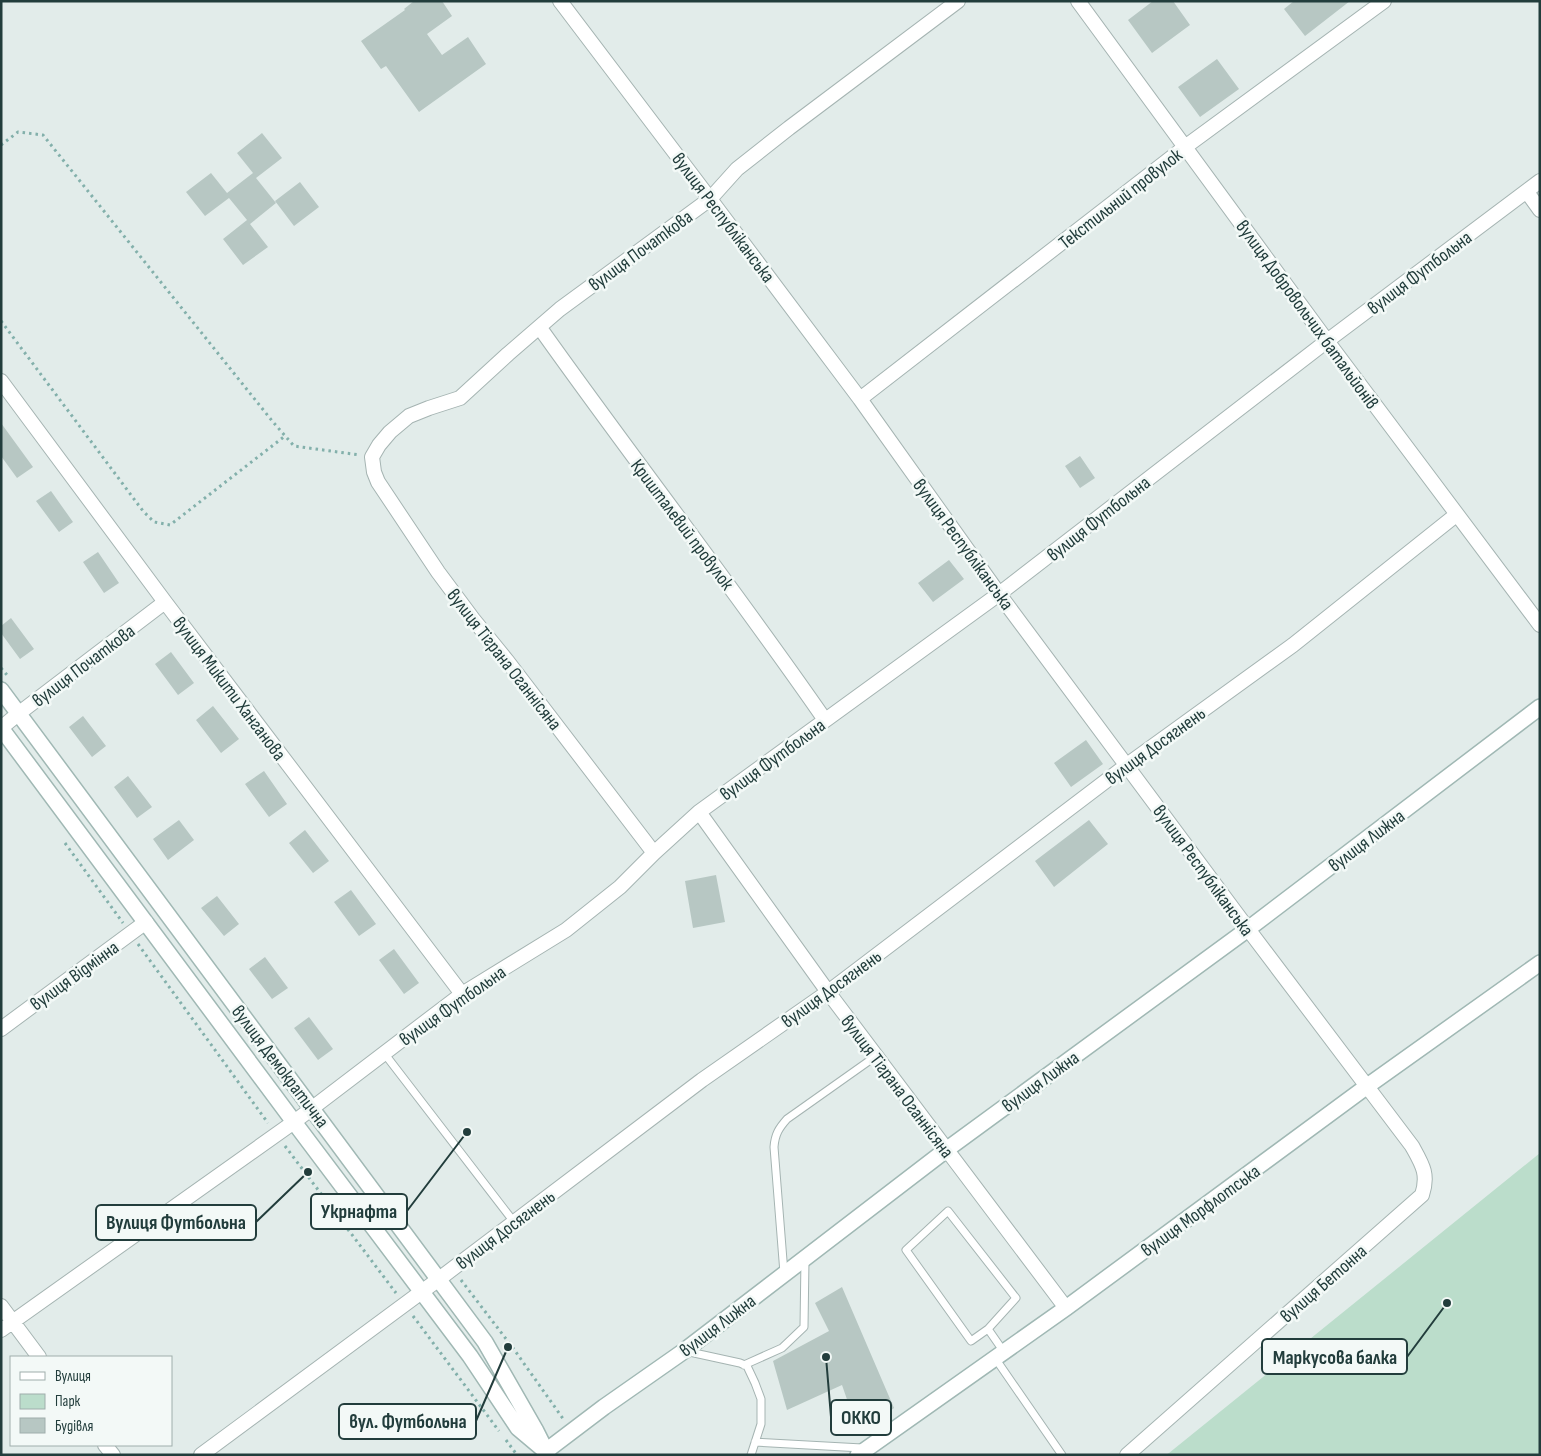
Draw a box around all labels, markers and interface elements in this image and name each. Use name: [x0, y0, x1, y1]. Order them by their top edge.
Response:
street label: Текстильний провулок: [1055, 143, 1188, 255]
street label: вулиця Республіканська: [666, 148, 779, 287]
street label: вулиця Початкова: [584, 206, 697, 297]
street label: вулиця Добровольчих батальйонів: [1230, 216, 1383, 414]
street label: вулиця Футбольна: [1363, 226, 1477, 320]
street label: Кришталевий провулок: [625, 455, 739, 595]
street label: вулиця Футбольна: [1043, 472, 1155, 567]
street label: вулиця Республіканська: [907, 475, 1018, 615]
street label: вулиця Тіграна Оганнісяна: [441, 585, 566, 735]
street label: вулиця Микити Ханганова: [167, 612, 290, 765]
street label: вулиця Початкова: [28, 620, 140, 712]
street label: вулиця Досягнень: [1101, 702, 1211, 790]
street label: вулиця Футбольна: [716, 714, 830, 806]
street label: вулиця Республіканська: [1147, 801, 1258, 941]
street label: вулиця Лижна: [1324, 805, 1410, 877]
street label: вулиця Відмінна: [26, 936, 124, 1016]
street label: вулиця Досягнень: [777, 945, 887, 1033]
street label: вулиця Футбольна: [395, 961, 511, 1051]
street label: вулиця Демократична: [226, 1001, 333, 1133]
street label: вулиця Тіграна Оганнісяна: [835, 1011, 958, 1163]
street label: вулиця Лижна: [998, 1047, 1084, 1118]
street label: вулиця Морфлотська: [1137, 1160, 1265, 1262]
street label: вулиця Досягнень: [452, 1185, 560, 1275]
callout: Укрнафта: [311, 1194, 407, 1229]
text: Укрнафта: [321, 1200, 397, 1224]
callout: Вулиця Футбольна: [96, 1205, 256, 1240]
text: Вулиця Футбольна: [106, 1211, 246, 1235]
street label: вулиця Бетонна: [1276, 1240, 1372, 1328]
street label: вулиця Лижна: [675, 1290, 761, 1362]
callout: Маркусова балка: [1262, 1339, 1407, 1374]
text: Маркусова балка: [1273, 1346, 1397, 1370]
legend: [10, 1356, 172, 1446]
text: Вулиця: [55, 1367, 91, 1386]
text: Парк: [55, 1392, 81, 1411]
callout: ОККО: [831, 1400, 891, 1435]
callout: вул. Футбольна: [339, 1404, 476, 1439]
text: ОККО: [841, 1406, 881, 1430]
text: вул. Футбольна: [349, 1410, 467, 1434]
text: Будівля: [55, 1417, 94, 1436]

